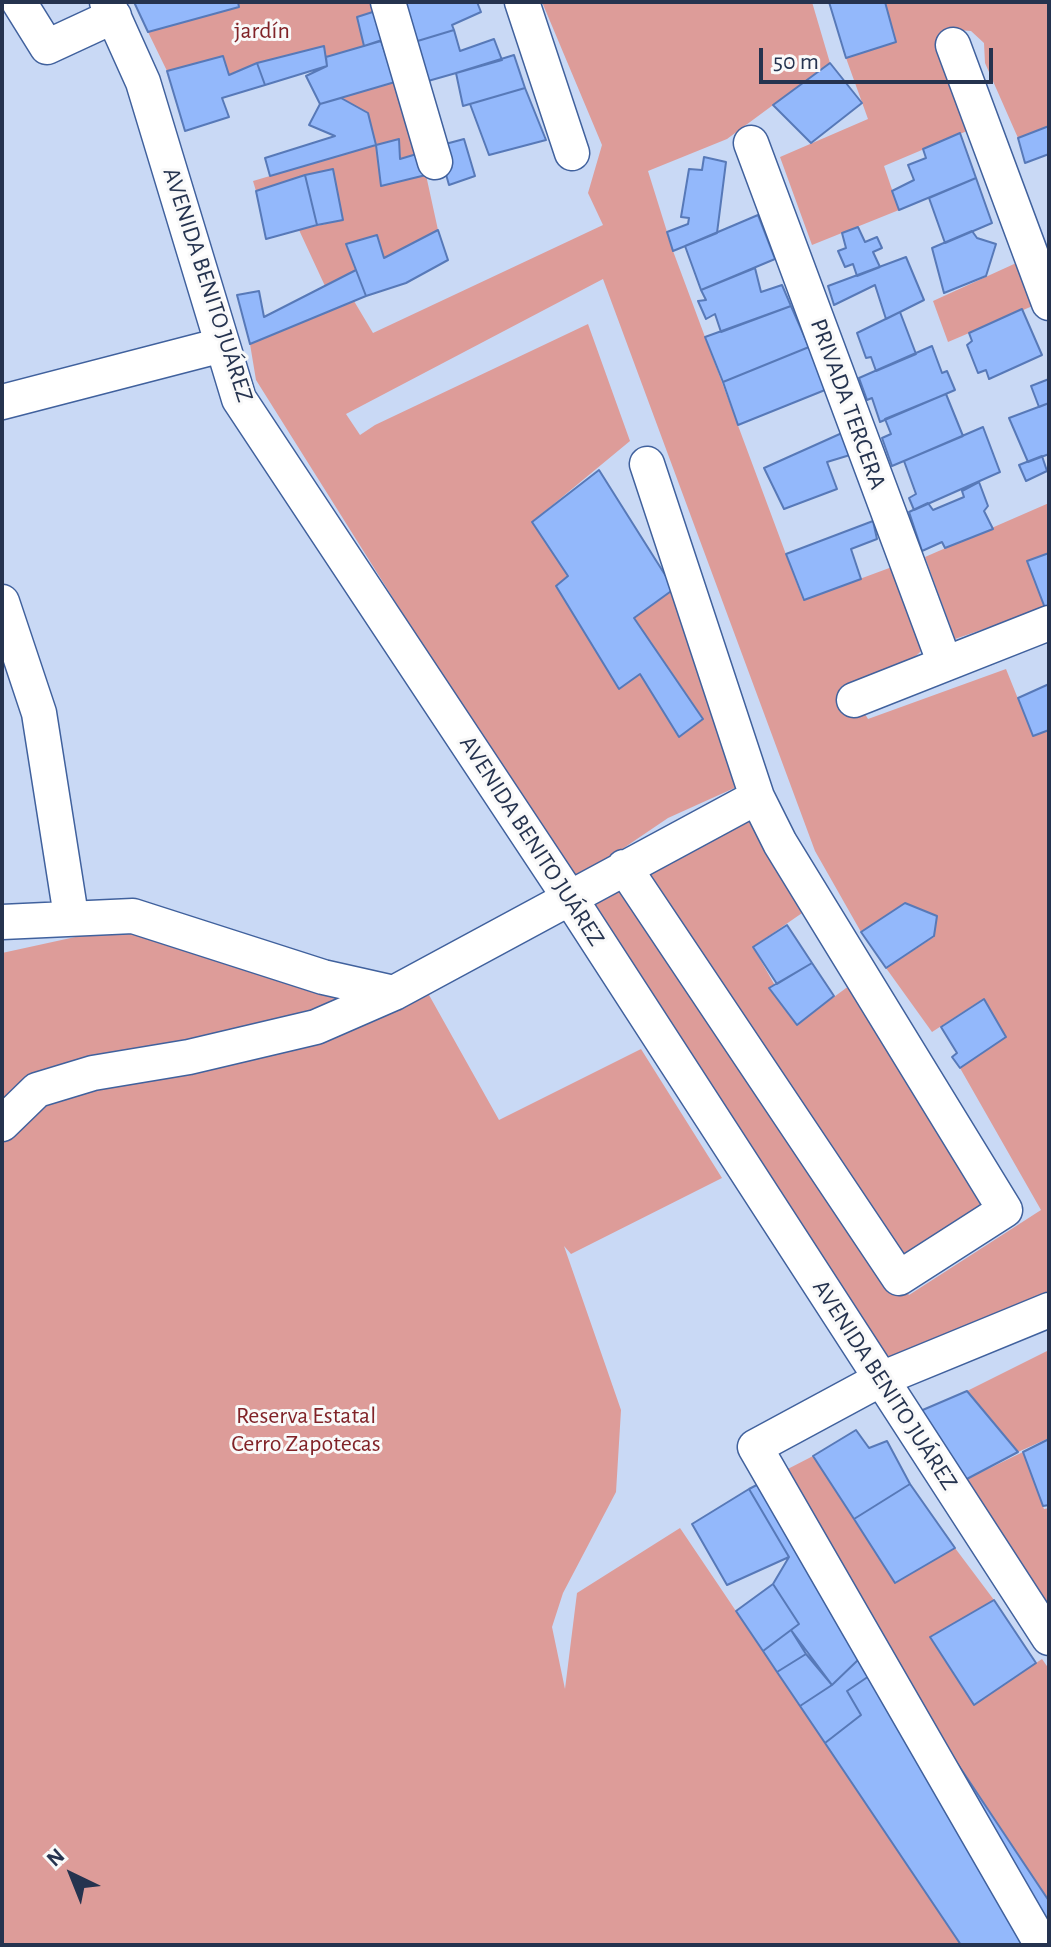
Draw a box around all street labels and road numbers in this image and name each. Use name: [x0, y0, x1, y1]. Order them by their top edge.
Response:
street label: AVENIDA BENITO JUÁREZ: [156, 164, 260, 406]
street label: PRIVADA TERCERA: [804, 315, 892, 493]
street label: AVENIDA BENITO JUÁREZ: [453, 731, 611, 951]
street label: AVENIDA BENITO JUÁREZ: [806, 1275, 964, 1495]

